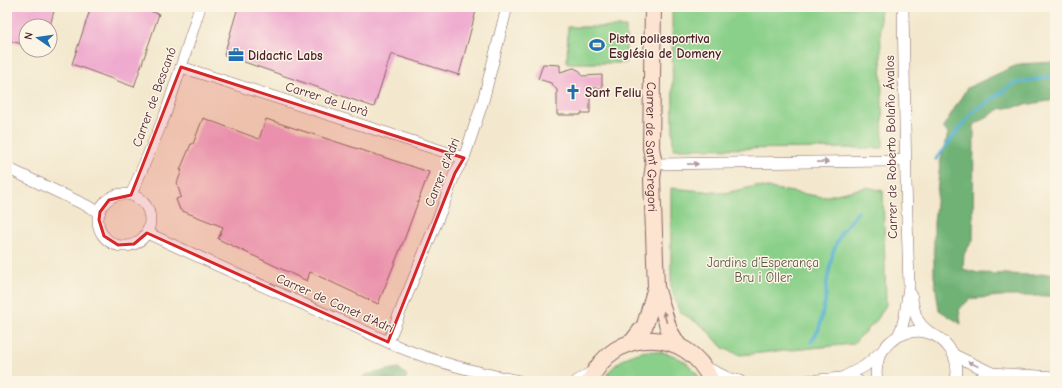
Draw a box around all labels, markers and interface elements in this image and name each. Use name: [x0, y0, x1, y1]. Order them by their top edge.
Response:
north arrow: [18, 18, 58, 58]
text: N: [22, 31, 36, 41]
place label: Pista poliesportiva Església de Domeny: [609, 31, 721, 61]
sports icon: Pista poliesportiva Església de Domeny: [588, 36, 606, 54]
street label: Carrer de Bescanó: [129, 45, 179, 149]
office icon: Didactic Labs: [227, 46, 245, 64]
place label: Didactic Labs: [248, 48, 323, 63]
street label: Carrer de Roberto Bolaño Ávalos: [881, 55, 900, 239]
street label: Carrer de Llorà: [284, 79, 370, 119]
street label: Carrer de Sant Gregori: [644, 82, 662, 212]
church icon: Sant Feliu: [564, 83, 582, 101]
place label: Sant Feliu: [585, 85, 642, 100]
street label: Carrer d'Adri: [421, 135, 463, 209]
one-way arrow: [817, 159, 830, 165]
one-way arrow: [687, 161, 700, 167]
park label: Jardins d'Esperança Bru i Oller: [707, 255, 819, 285]
street label: Carrer de Canet d'Adri: [274, 270, 396, 336]
one-way arrow: [662, 311, 668, 323]
one-way arrow: [968, 361, 979, 367]

